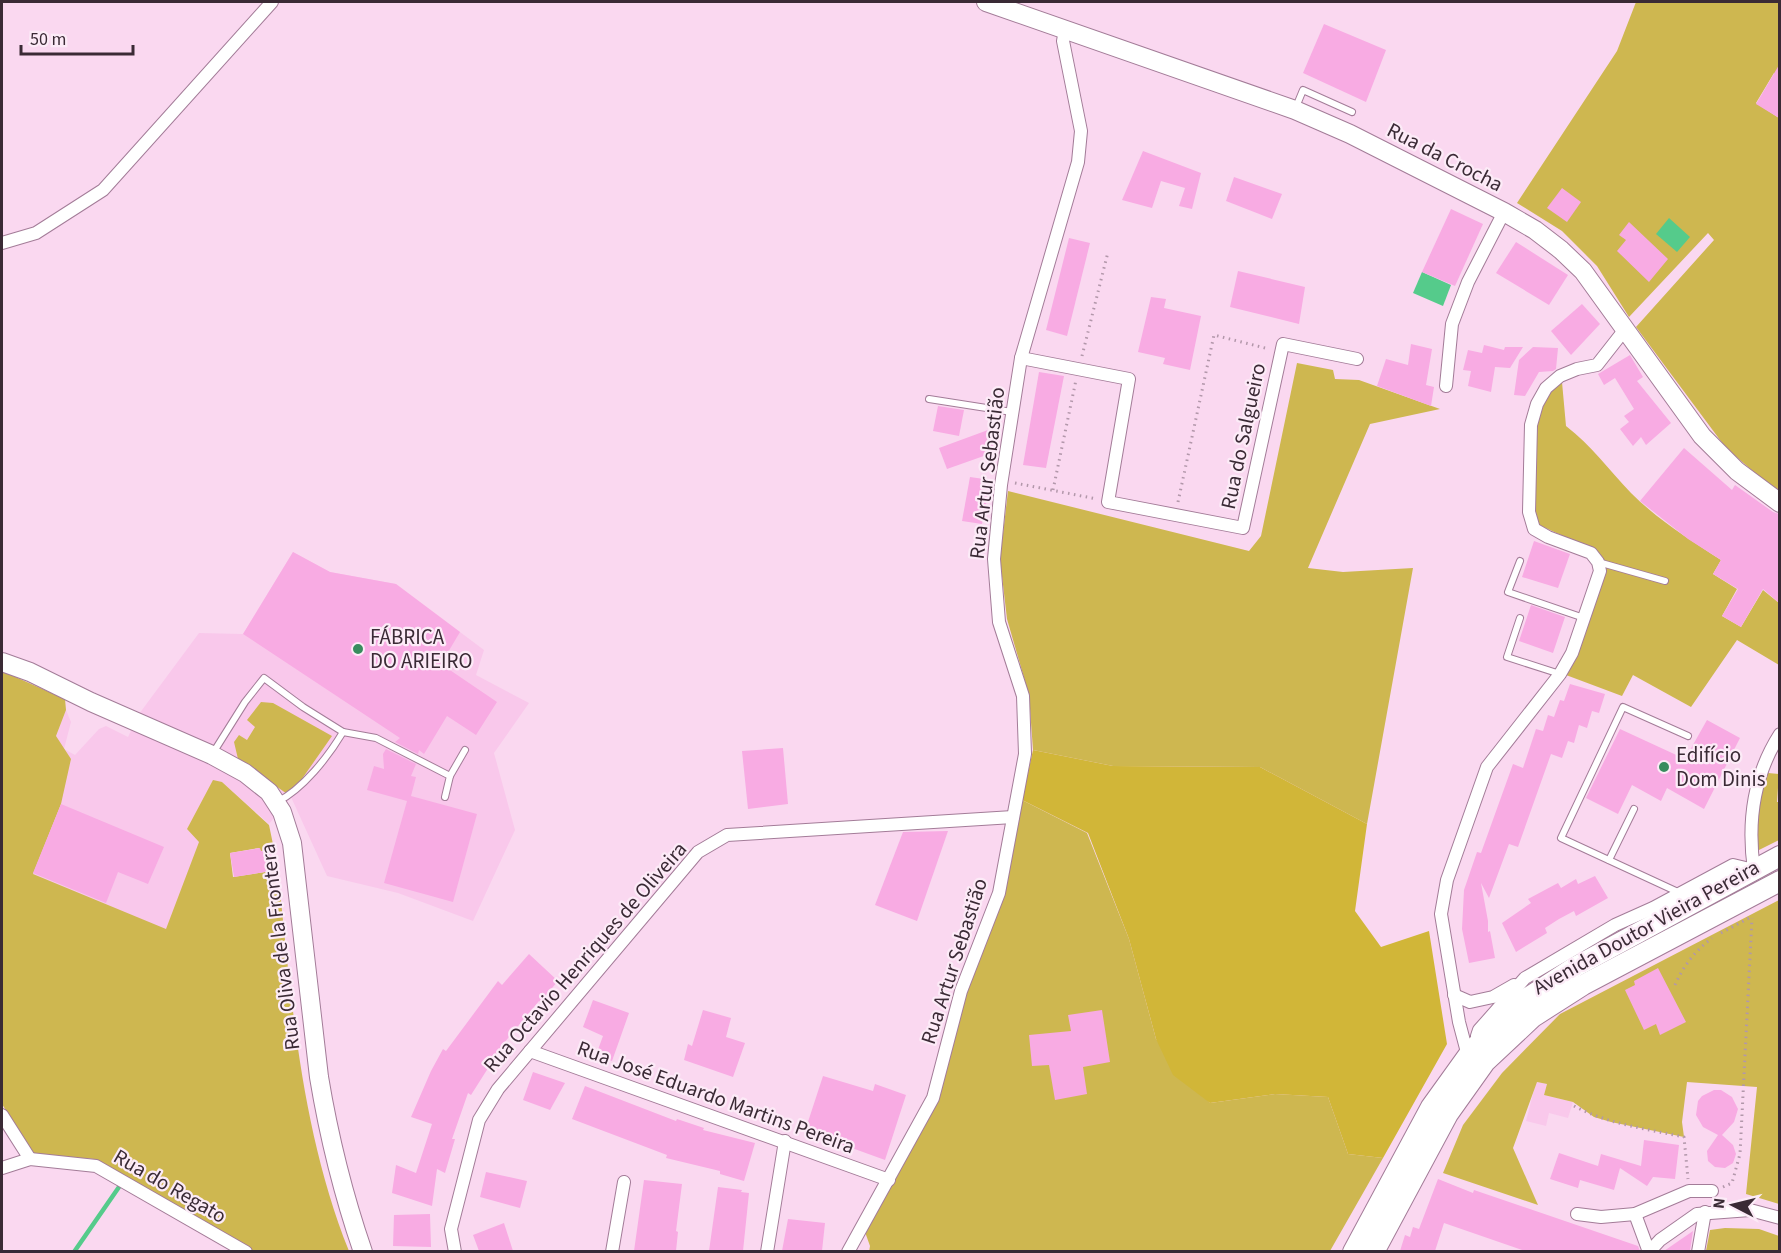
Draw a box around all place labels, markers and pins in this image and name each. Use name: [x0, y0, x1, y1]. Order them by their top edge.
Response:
place label: FÁBRICA DO ARIEIRO: [370, 622, 472, 676]
marker: FÁBRICA DO ARIEIRO: [351, 642, 365, 656]
place label: Edifício Dom Dinis: [1676, 740, 1766, 794]
marker: Edifício Dom Dinis: [1657, 760, 1671, 774]

